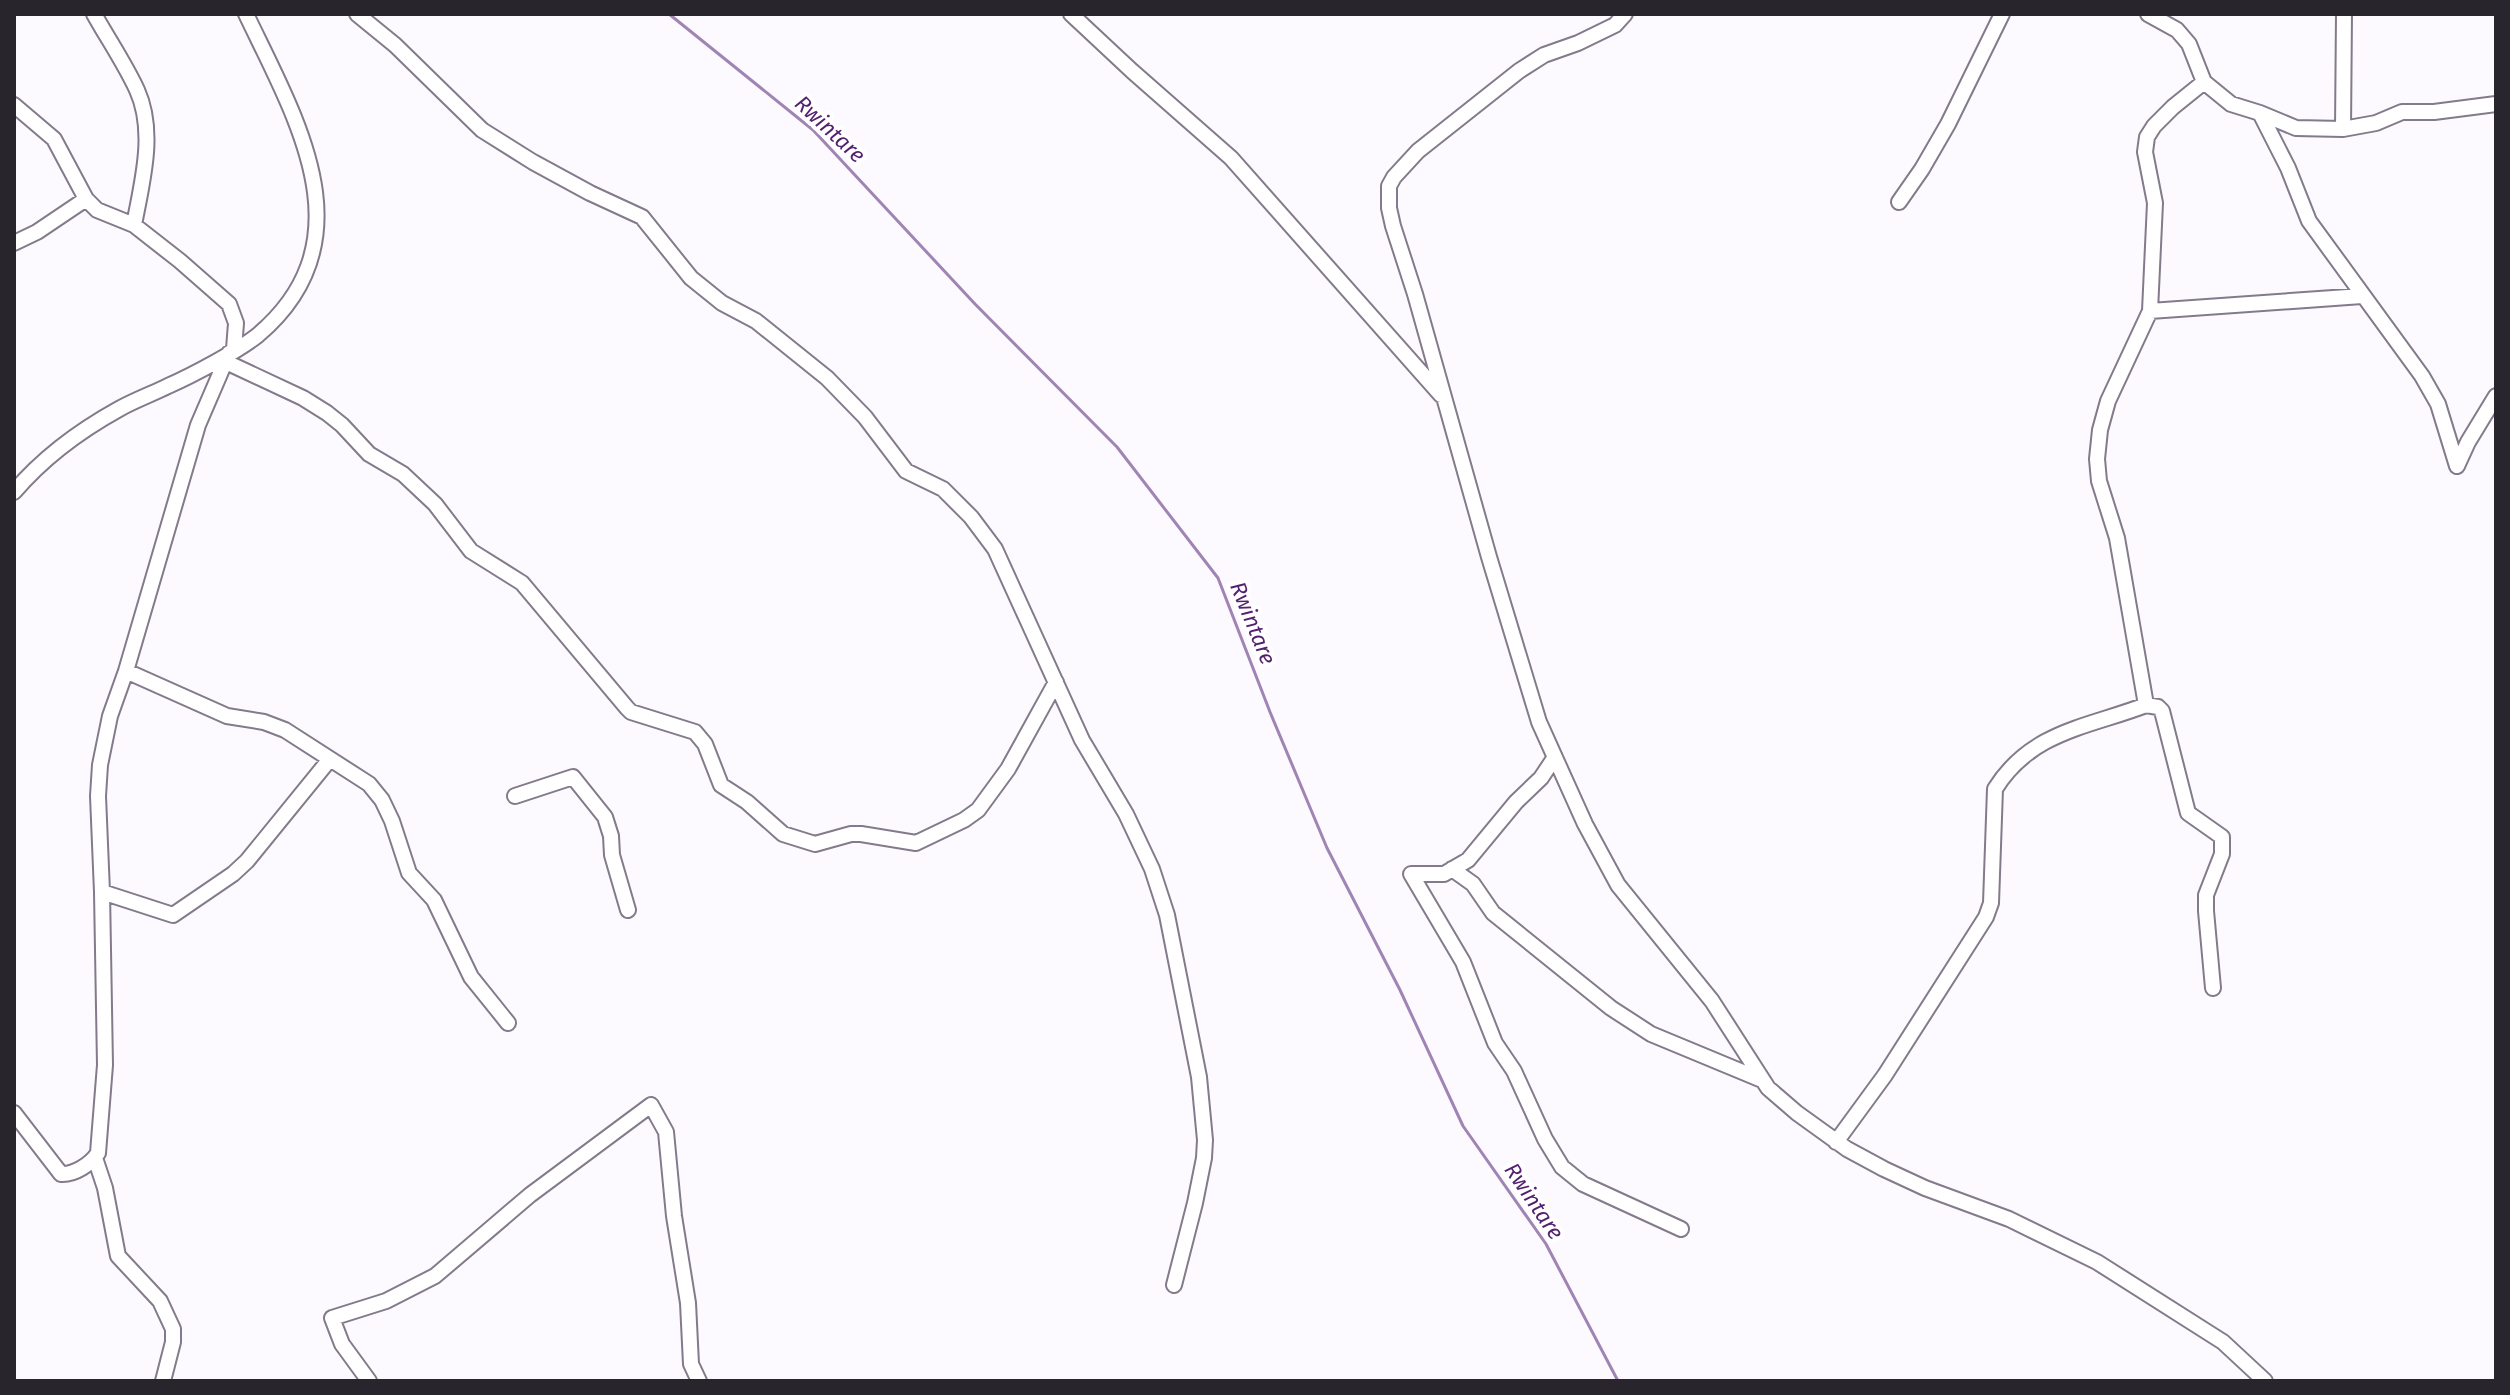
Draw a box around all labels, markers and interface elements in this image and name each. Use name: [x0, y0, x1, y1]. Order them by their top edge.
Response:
water label: Rwintare: [789, 90, 871, 168]
water label: Rwintare: [1224, 578, 1282, 668]
water label: Rwintare: [1499, 1158, 1569, 1244]

